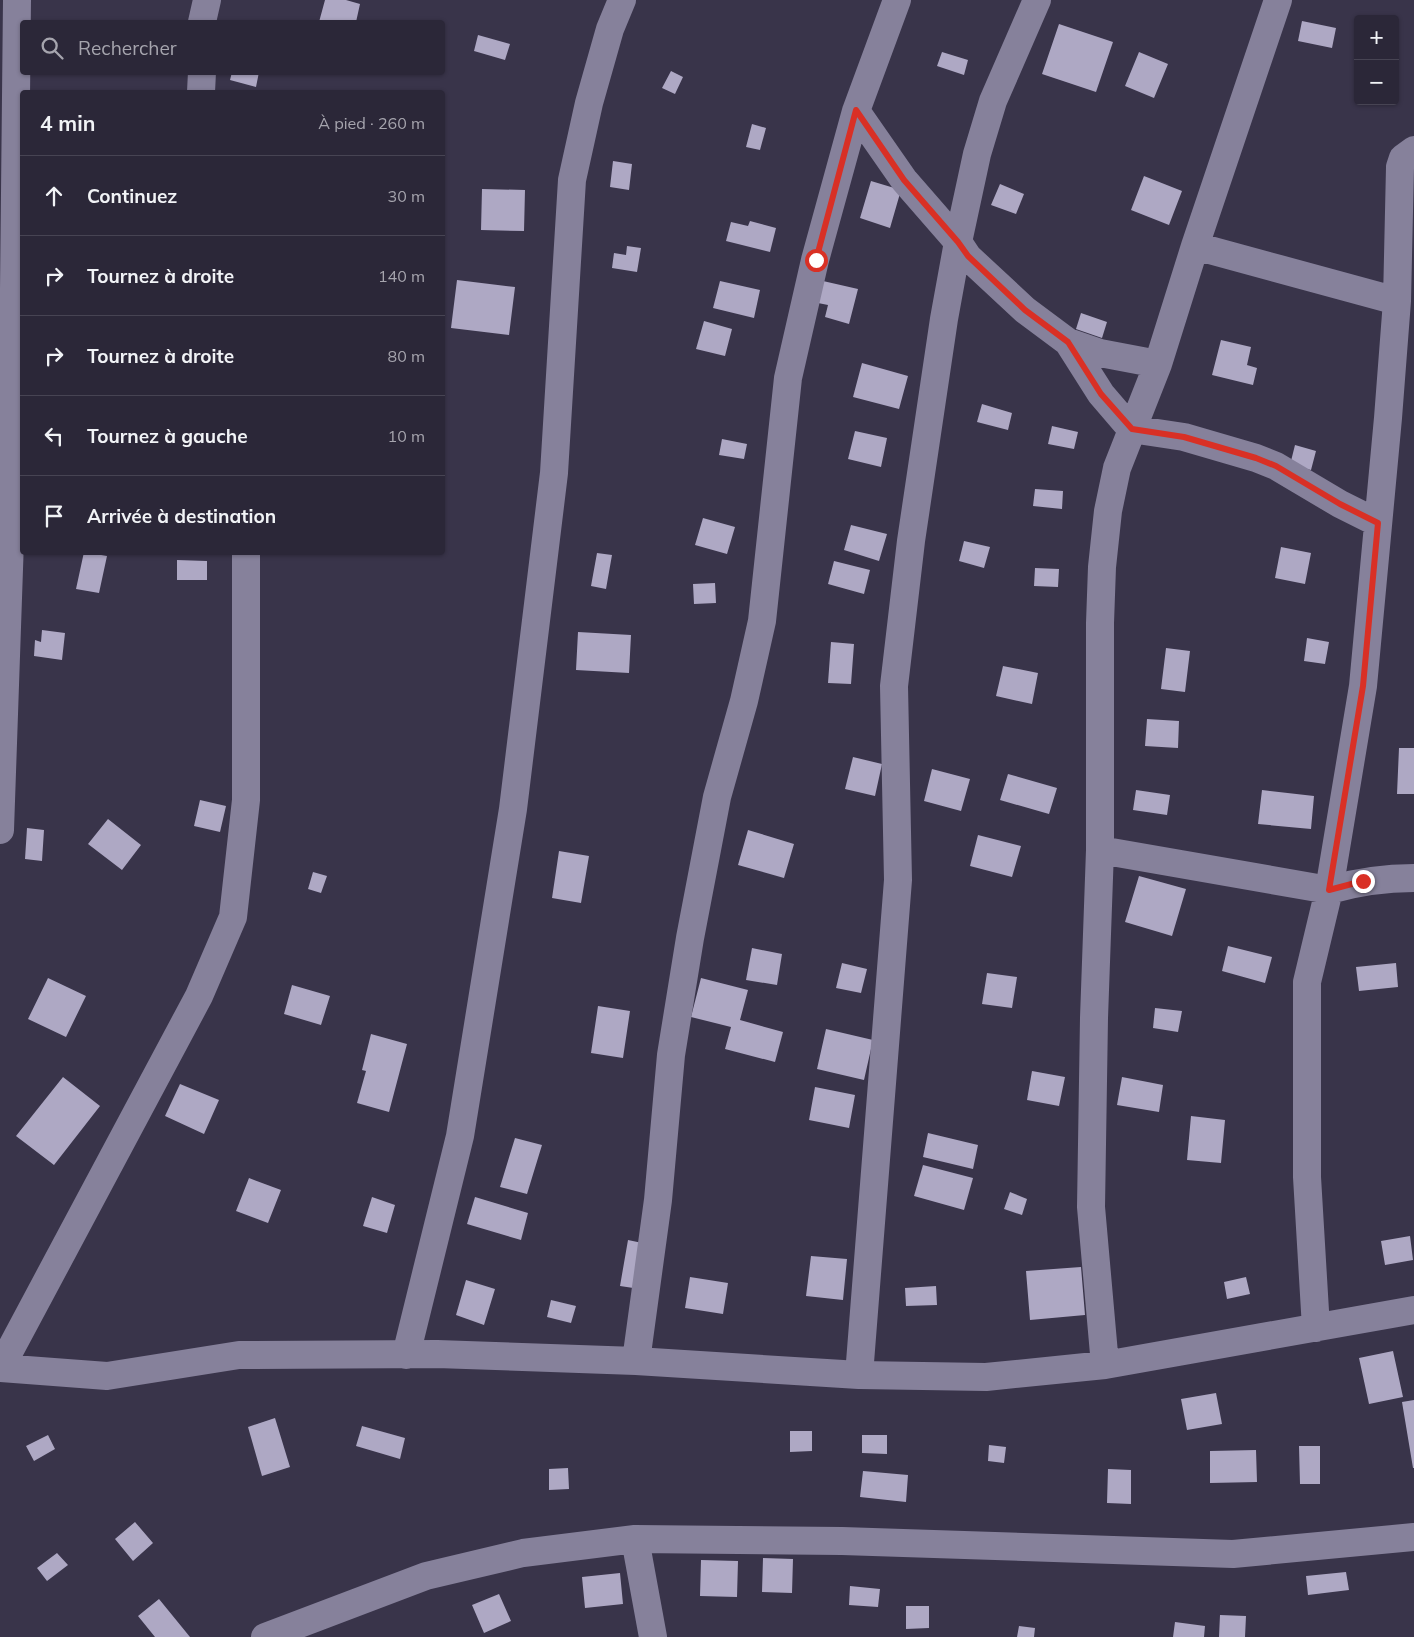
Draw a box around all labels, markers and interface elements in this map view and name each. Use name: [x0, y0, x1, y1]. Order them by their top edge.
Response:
map controls: [1354, 15, 1399, 105]
button: +: [1354, 15, 1399, 60]
search box: [20, 20, 445, 75]
icon: search: [38, 34, 66, 62]
text: Rechercher: [78, 36, 177, 60]
button: −: [1354, 60, 1399, 105]
text: 4 min: [40, 110, 95, 136]
text: À pied · 260 m: [318, 113, 425, 133]
icon: ahead: [40, 182, 68, 210]
text: Continuez: [87, 184, 177, 208]
text: 30 m: [388, 186, 425, 206]
route start: [805, 249, 828, 272]
icon: right: [40, 262, 68, 290]
text: Tournez à droite: [87, 264, 234, 288]
text: 140 m: [378, 266, 425, 286]
icon: right: [40, 342, 68, 370]
text: Tournez à droite: [87, 344, 234, 368]
text: 80 m: [388, 346, 425, 366]
icon: left: [40, 422, 68, 450]
text: Tournez à gauche: [87, 424, 248, 448]
text: 10 m: [388, 426, 425, 446]
icon: arrive: [40, 502, 68, 530]
text: Arrivée à destination: [87, 504, 276, 528]
route end: [1352, 870, 1375, 893]

